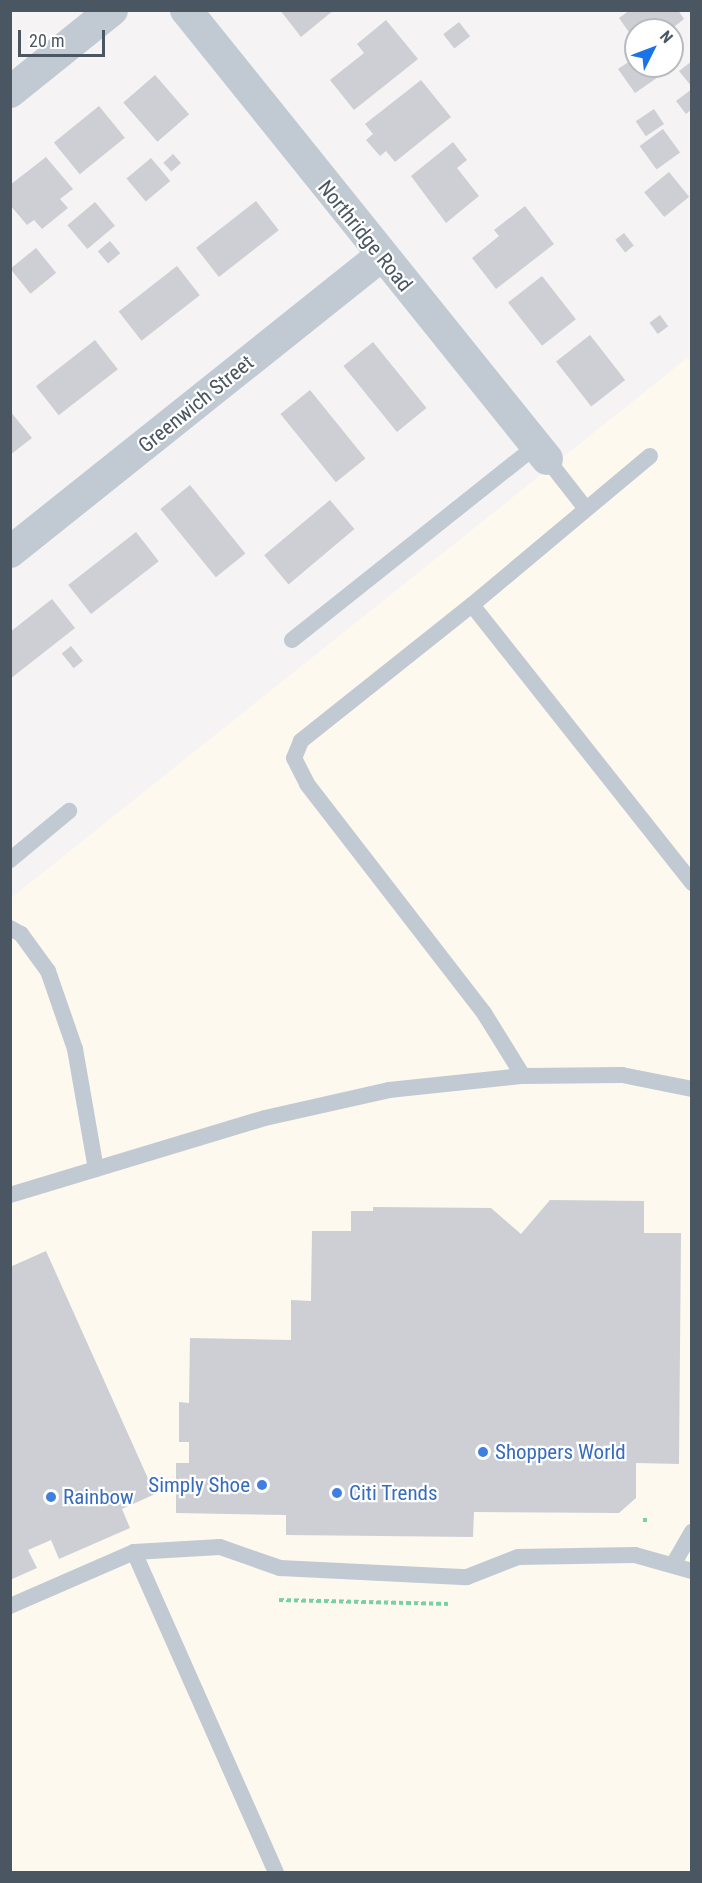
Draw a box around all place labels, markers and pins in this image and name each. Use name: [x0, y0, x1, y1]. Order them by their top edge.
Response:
place label: Shoppers World: [495, 1439, 626, 1465]
marker: Shoppers World: [476, 1445, 490, 1459]
place label: Simply Shoe: [148, 1472, 250, 1498]
marker: Simply Shoe: [255, 1478, 269, 1492]
place label: Citi Trends: [349, 1480, 438, 1506]
place label: Rainbow: [63, 1484, 134, 1510]
marker: Citi Trends: [330, 1486, 344, 1500]
marker: Rainbow: [44, 1490, 58, 1504]

